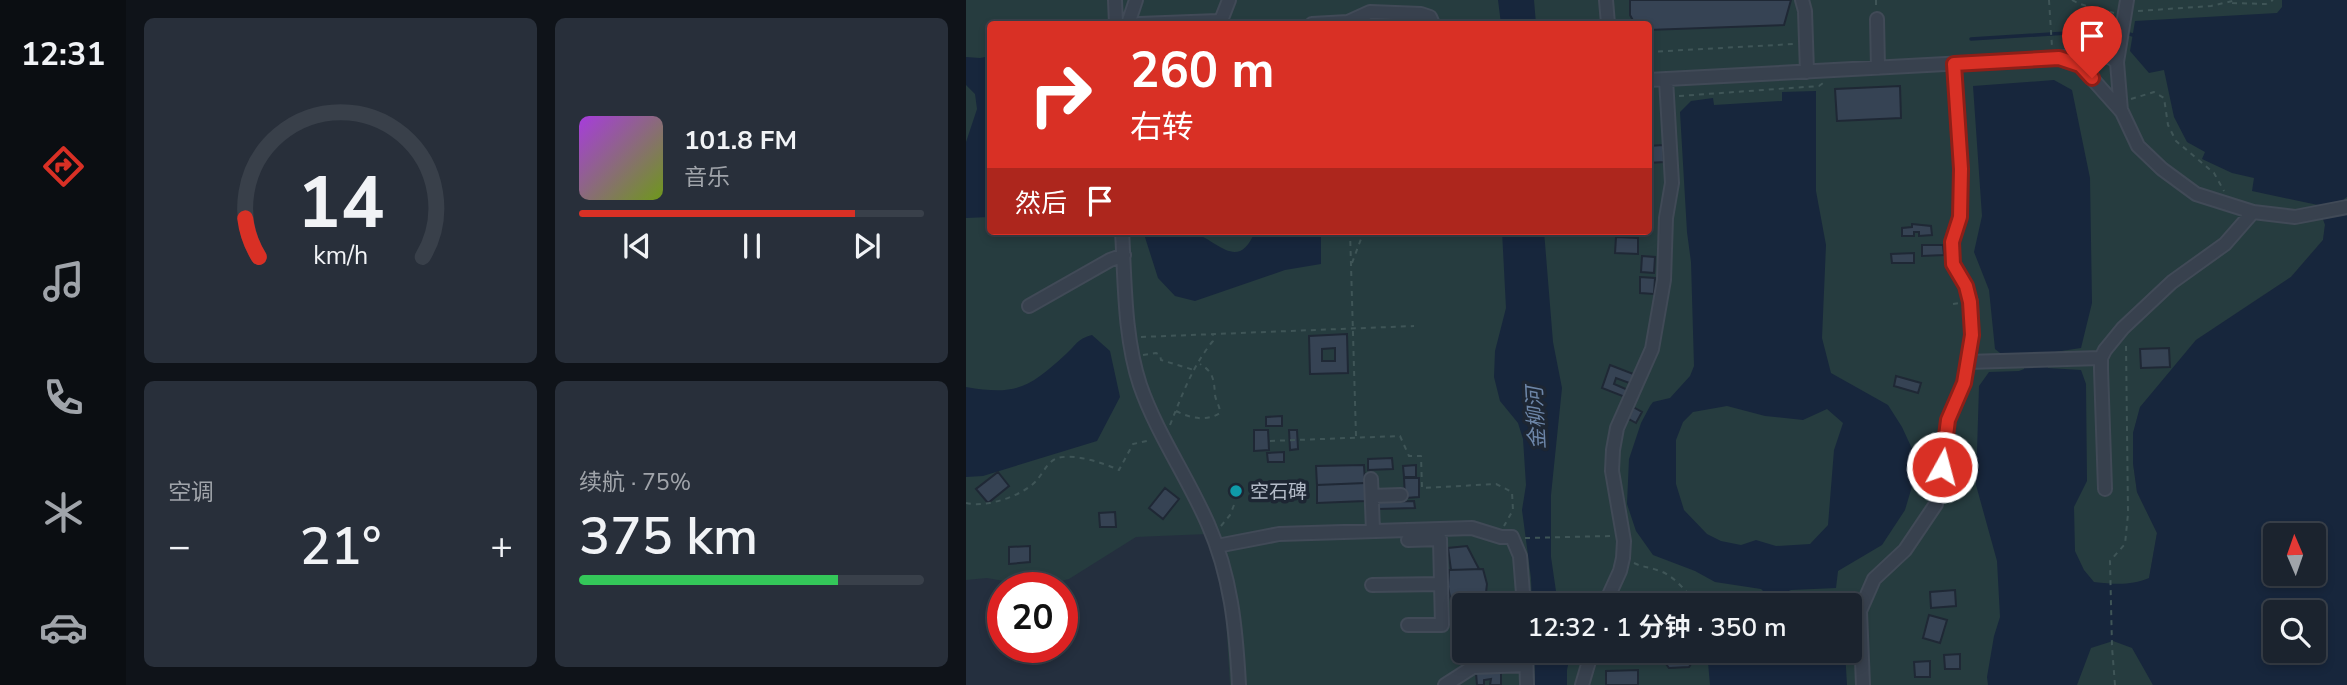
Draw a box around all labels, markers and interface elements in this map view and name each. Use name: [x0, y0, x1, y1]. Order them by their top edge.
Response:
pin: [2062, 6, 2122, 78]
icon: arrive: [2073, 17, 2111, 55]
text: 12:31: [21, 33, 105, 76]
text: 260 m: [1130, 37, 1274, 104]
icon: right: [1015, 49, 1106, 140]
text: 右转: [1130, 106, 1194, 149]
text: 101.8 FM: [684, 123, 797, 158]
icon: directions: [39, 142, 88, 191]
text: 14: [297, 153, 384, 253]
text: 音乐: [684, 162, 730, 193]
icon: arrive: [1081, 182, 1119, 220]
text: 然后: [1015, 186, 1067, 221]
icon: previous: [618, 227, 656, 265]
icon: pause: [733, 227, 771, 265]
icon: next: [848, 227, 886, 265]
text: km/h: [313, 239, 368, 273]
icon: music: [39, 257, 88, 306]
icon: phone: [39, 373, 88, 422]
water label: 金柳河: [1520, 382, 1552, 450]
position arrow: [1905, 430, 1979, 504]
text: 续航 · 75%: [579, 467, 691, 498]
text: 空调: [168, 477, 214, 508]
place label: 空石碑: [1250, 479, 1307, 505]
marker: 空石碑: [1228, 483, 1244, 499]
icon: climate: [39, 488, 88, 537]
text: 375 km: [579, 501, 758, 572]
text: 21°: [300, 511, 381, 582]
text: −: [168, 521, 191, 572]
text: +: [490, 521, 513, 572]
north arrow: [2263, 523, 2326, 586]
map controls: [2263, 523, 2326, 663]
speed limit sign: 20: [987, 572, 1078, 663]
button: search: [2263, 600, 2326, 663]
icon: car: [39, 603, 88, 652]
text: 12:32 · 1 分钟 · 350 m: [1528, 610, 1786, 645]

